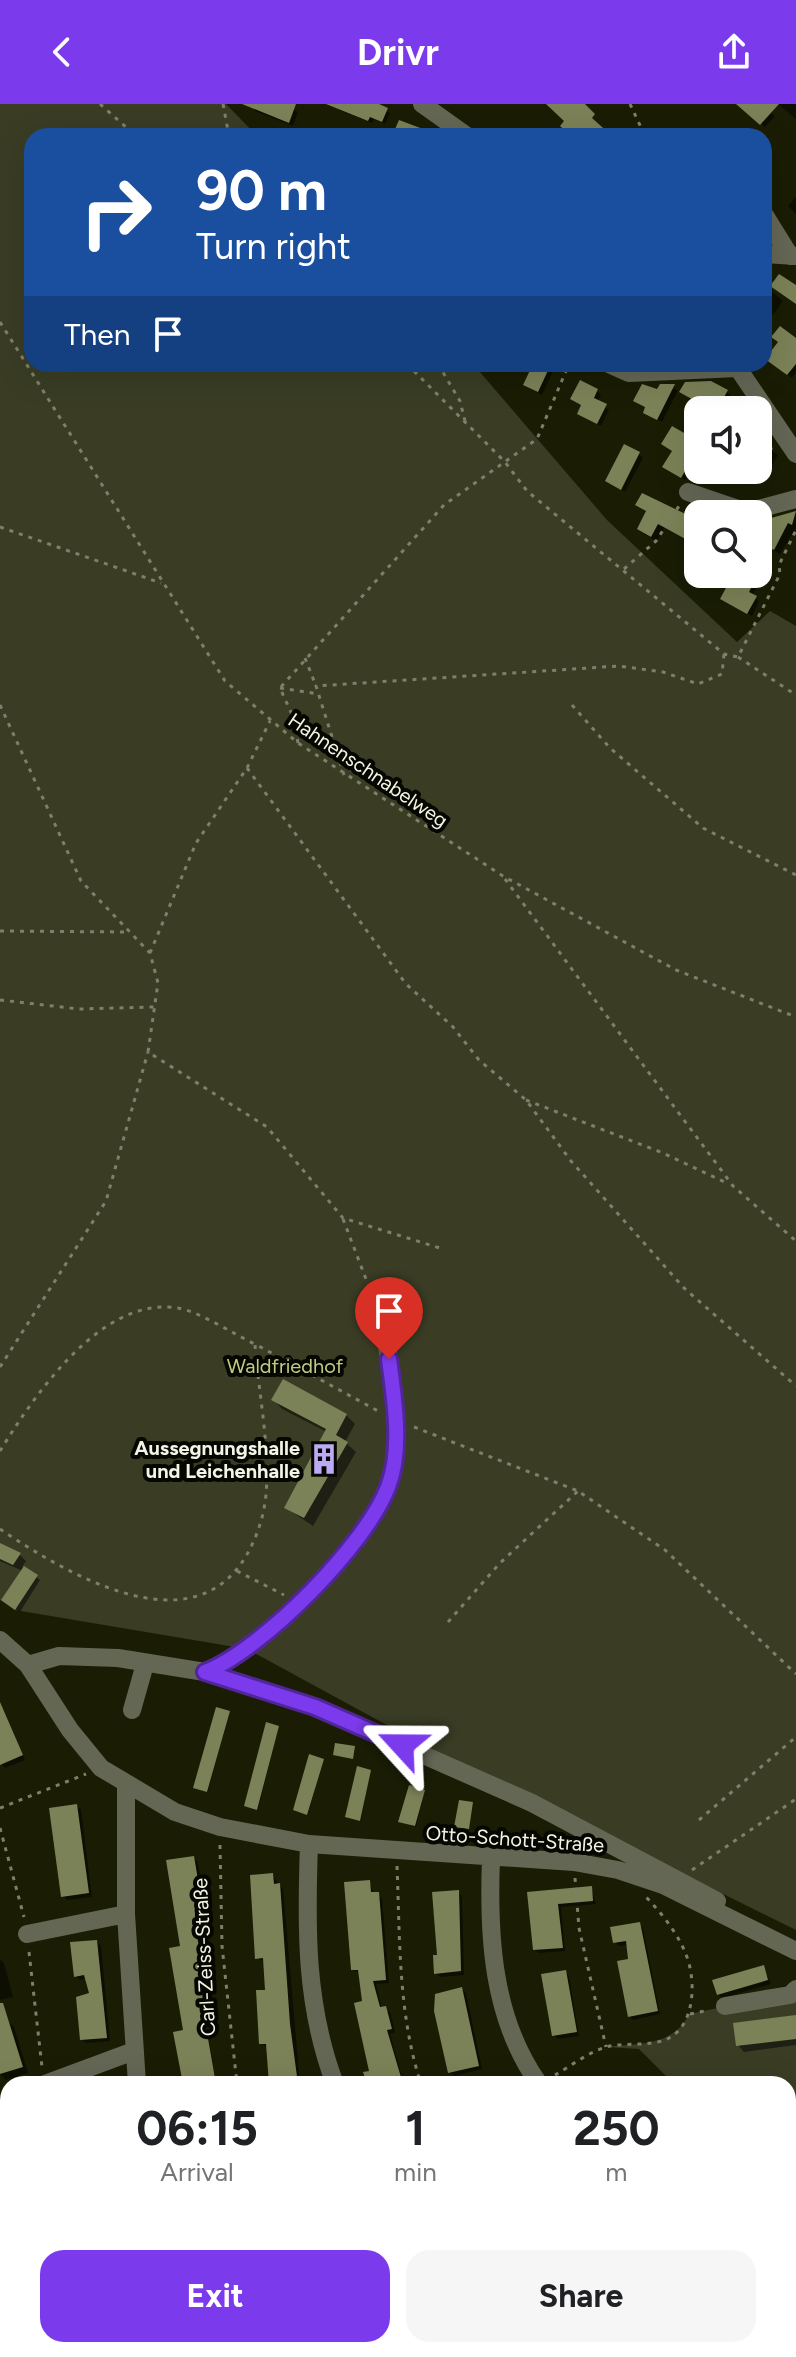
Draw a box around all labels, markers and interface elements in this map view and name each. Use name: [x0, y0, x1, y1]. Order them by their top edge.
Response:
icon: back: [40, 30, 84, 74]
icon: share: [712, 30, 756, 74]
text: Drivr: [357, 31, 439, 74]
text: 90 m: [196, 157, 327, 224]
icon: right: [64, 160, 168, 264]
text: Turn right: [196, 225, 351, 268]
icon: arrive: [146, 312, 190, 356]
text: Then: [64, 316, 130, 353]
map controls: [684, 396, 772, 588]
button: sound: [684, 396, 772, 484]
button: search: [684, 500, 772, 588]
street label: Hahnenschnabelweg: [284, 708, 452, 832]
pin: [355, 1277, 423, 1359]
icon: arrive: [367, 1289, 411, 1333]
park label: Waldfriedhof: [227, 1354, 344, 1378]
place label: Aussegnungshalle und Leichenhalle: [134, 1436, 300, 1483]
building icon: Aussegnungshalle und Leichenhalle: [307, 1442, 341, 1476]
position arrow: [360, 1703, 444, 1787]
street label: Otto-Schott-Straße: [425, 1821, 605, 1857]
street label: Carl-Zeiss-Straße: [188, 1877, 220, 2037]
text: 06:15: [136, 2099, 258, 2157]
text: 1: [405, 2099, 425, 2157]
text: 250: [573, 2099, 660, 2157]
text: Arrival: [160, 2156, 234, 2188]
text: min: [394, 2156, 437, 2188]
text: m: [605, 2156, 627, 2188]
button: Exit: [40, 2250, 390, 2342]
button: Share: [406, 2250, 756, 2342]

